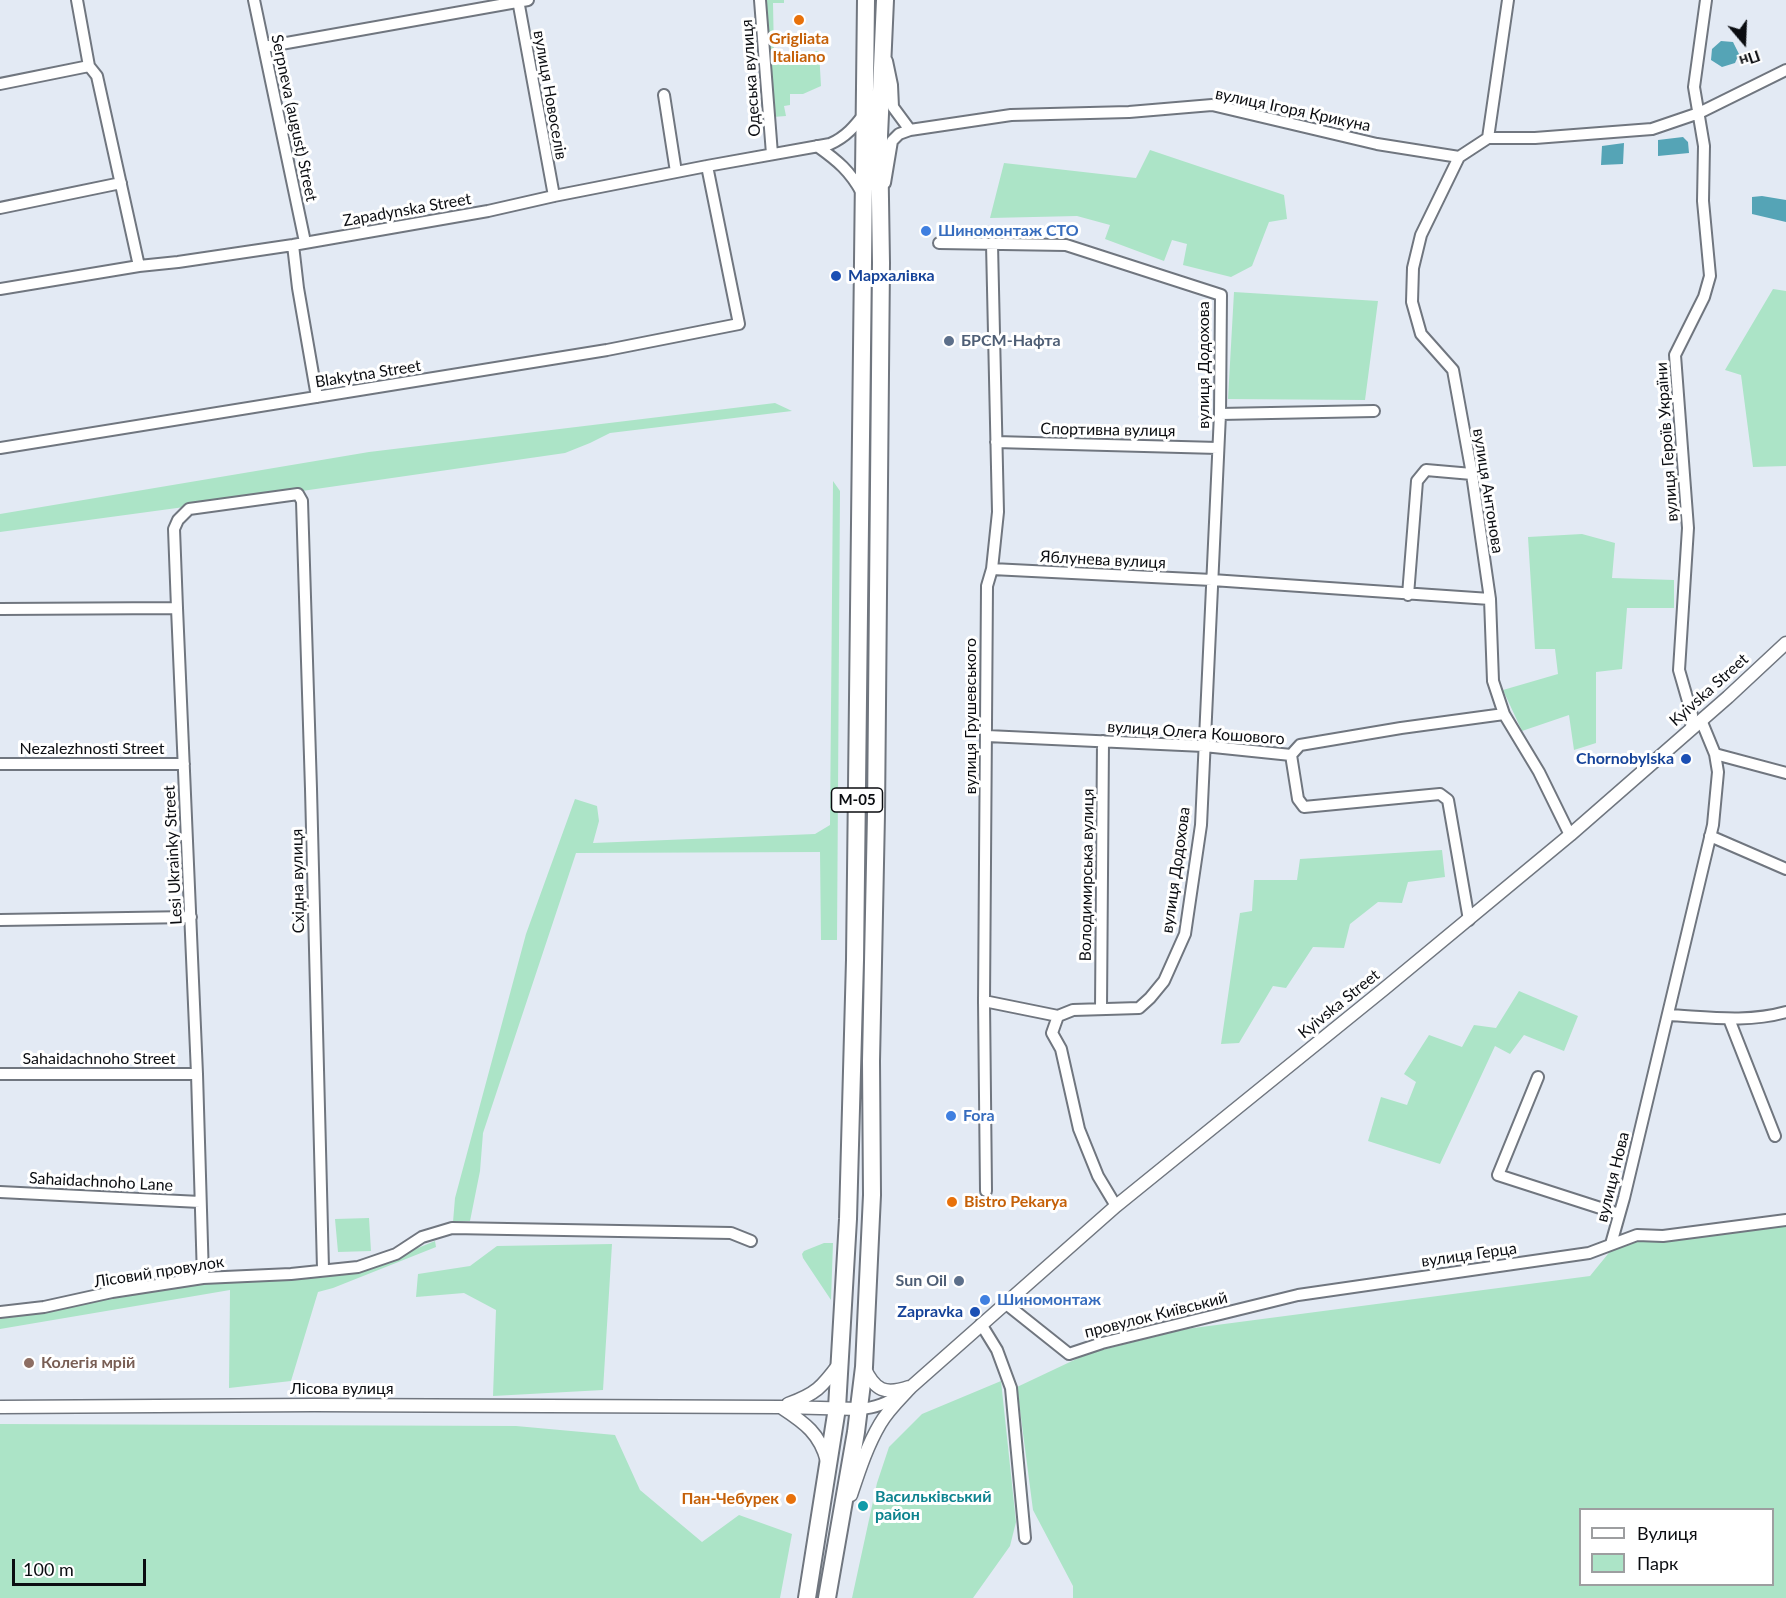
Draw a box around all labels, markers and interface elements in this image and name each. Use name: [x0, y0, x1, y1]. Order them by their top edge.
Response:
north arrow: [1714, 12, 1774, 72]
marker: Grigliata Italiano: [792, 13, 806, 27]
street label: Одеська вулиця: [737, 19, 765, 137]
street label: вулиця Новоселів: [529, 29, 571, 161]
place label: Grigliata Italiano: [769, 29, 829, 67]
street label: Serpneva (august) Street: [267, 33, 321, 203]
text: Пн: [1737, 47, 1763, 72]
street label: вулиця Ігоря Крикуна: [1214, 84, 1372, 136]
street label: Zapadynska Street: [341, 189, 473, 231]
place label: Шиномонтаж СТО: [938, 221, 1079, 241]
marker: Шиномонтаж СТО: [919, 224, 933, 238]
place label: Мархалівка: [848, 266, 935, 286]
marker: Мархалівка: [829, 269, 843, 283]
street label: вулиця Додохова: [1194, 301, 1214, 429]
place label: БРСМ-Нафта: [961, 331, 1061, 351]
marker: БРСМ-Нафта: [942, 334, 956, 348]
street label: Blakytna Street: [314, 356, 422, 392]
street label: вулиця Героїв України: [1652, 362, 1682, 522]
street label: Спортивна вулиця: [1040, 419, 1176, 441]
street label: вулиця Антонова: [1469, 427, 1507, 555]
street label: Яблунева вулиця: [1040, 547, 1166, 573]
street label: вулиця Грушевського: [961, 638, 981, 794]
street label: Kyivska Street: [1666, 650, 1752, 730]
street label: вулиця Олега Кошового: [1107, 717, 1285, 749]
street label: Nezalezhnosti Street: [20, 739, 164, 759]
place label: Chornobylska: [1576, 749, 1674, 769]
marker: Chornobylska: [1679, 752, 1693, 766]
street label: Lesi Ukrainky Street: [160, 785, 186, 925]
road number: М-05: [832, 788, 882, 812]
street label: Володимирська вулиця: [1076, 788, 1098, 962]
street label: вулиця Додохова: [1158, 806, 1194, 934]
street label: Східна вулиця: [287, 828, 309, 934]
street label: Kyivska Street: [1294, 965, 1384, 1043]
street label: Sahaidachnoho Street: [23, 1049, 175, 1069]
place label: Fora: [963, 1106, 995, 1126]
marker: Fora: [944, 1109, 958, 1123]
street label: вулиця Нова: [1593, 1130, 1633, 1224]
street label: Sahaidachnoho Lane: [28, 1169, 174, 1195]
place label: Bistro Pekarya: [964, 1192, 1067, 1212]
marker: Bistro Pekarya: [945, 1195, 959, 1209]
street label: вулиця Герца: [1420, 1239, 1518, 1271]
street label: Лісовий провулок: [93, 1252, 225, 1292]
place label: Sun Oil: [896, 1271, 947, 1291]
marker: Sun Oil: [952, 1274, 966, 1288]
street label: провулок Київський: [1083, 1288, 1229, 1342]
place label: Шиномонтаж: [997, 1290, 1101, 1310]
marker: Шиномонтаж: [978, 1293, 992, 1307]
place label: Zapravka: [897, 1302, 963, 1322]
marker: Zapravka: [968, 1305, 982, 1319]
place label: Колегія мрій: [41, 1353, 135, 1373]
marker: Колегія мрій: [22, 1356, 36, 1370]
street label: Лісова вулиця: [290, 1379, 394, 1399]
place label: Васильківський район: [875, 1487, 992, 1525]
place label: Пан-Чебурек: [681, 1489, 779, 1509]
marker: Пан-Чебурек: [784, 1492, 798, 1506]
marker: Васильківський район: [856, 1499, 870, 1513]
legend: [1579, 1508, 1774, 1586]
text: Вулиця: [1637, 1522, 1698, 1544]
scale bar: [15, 1547, 148, 1585]
text: Парк: [1637, 1552, 1678, 1574]
text: 100 m: [23, 1558, 74, 1580]

